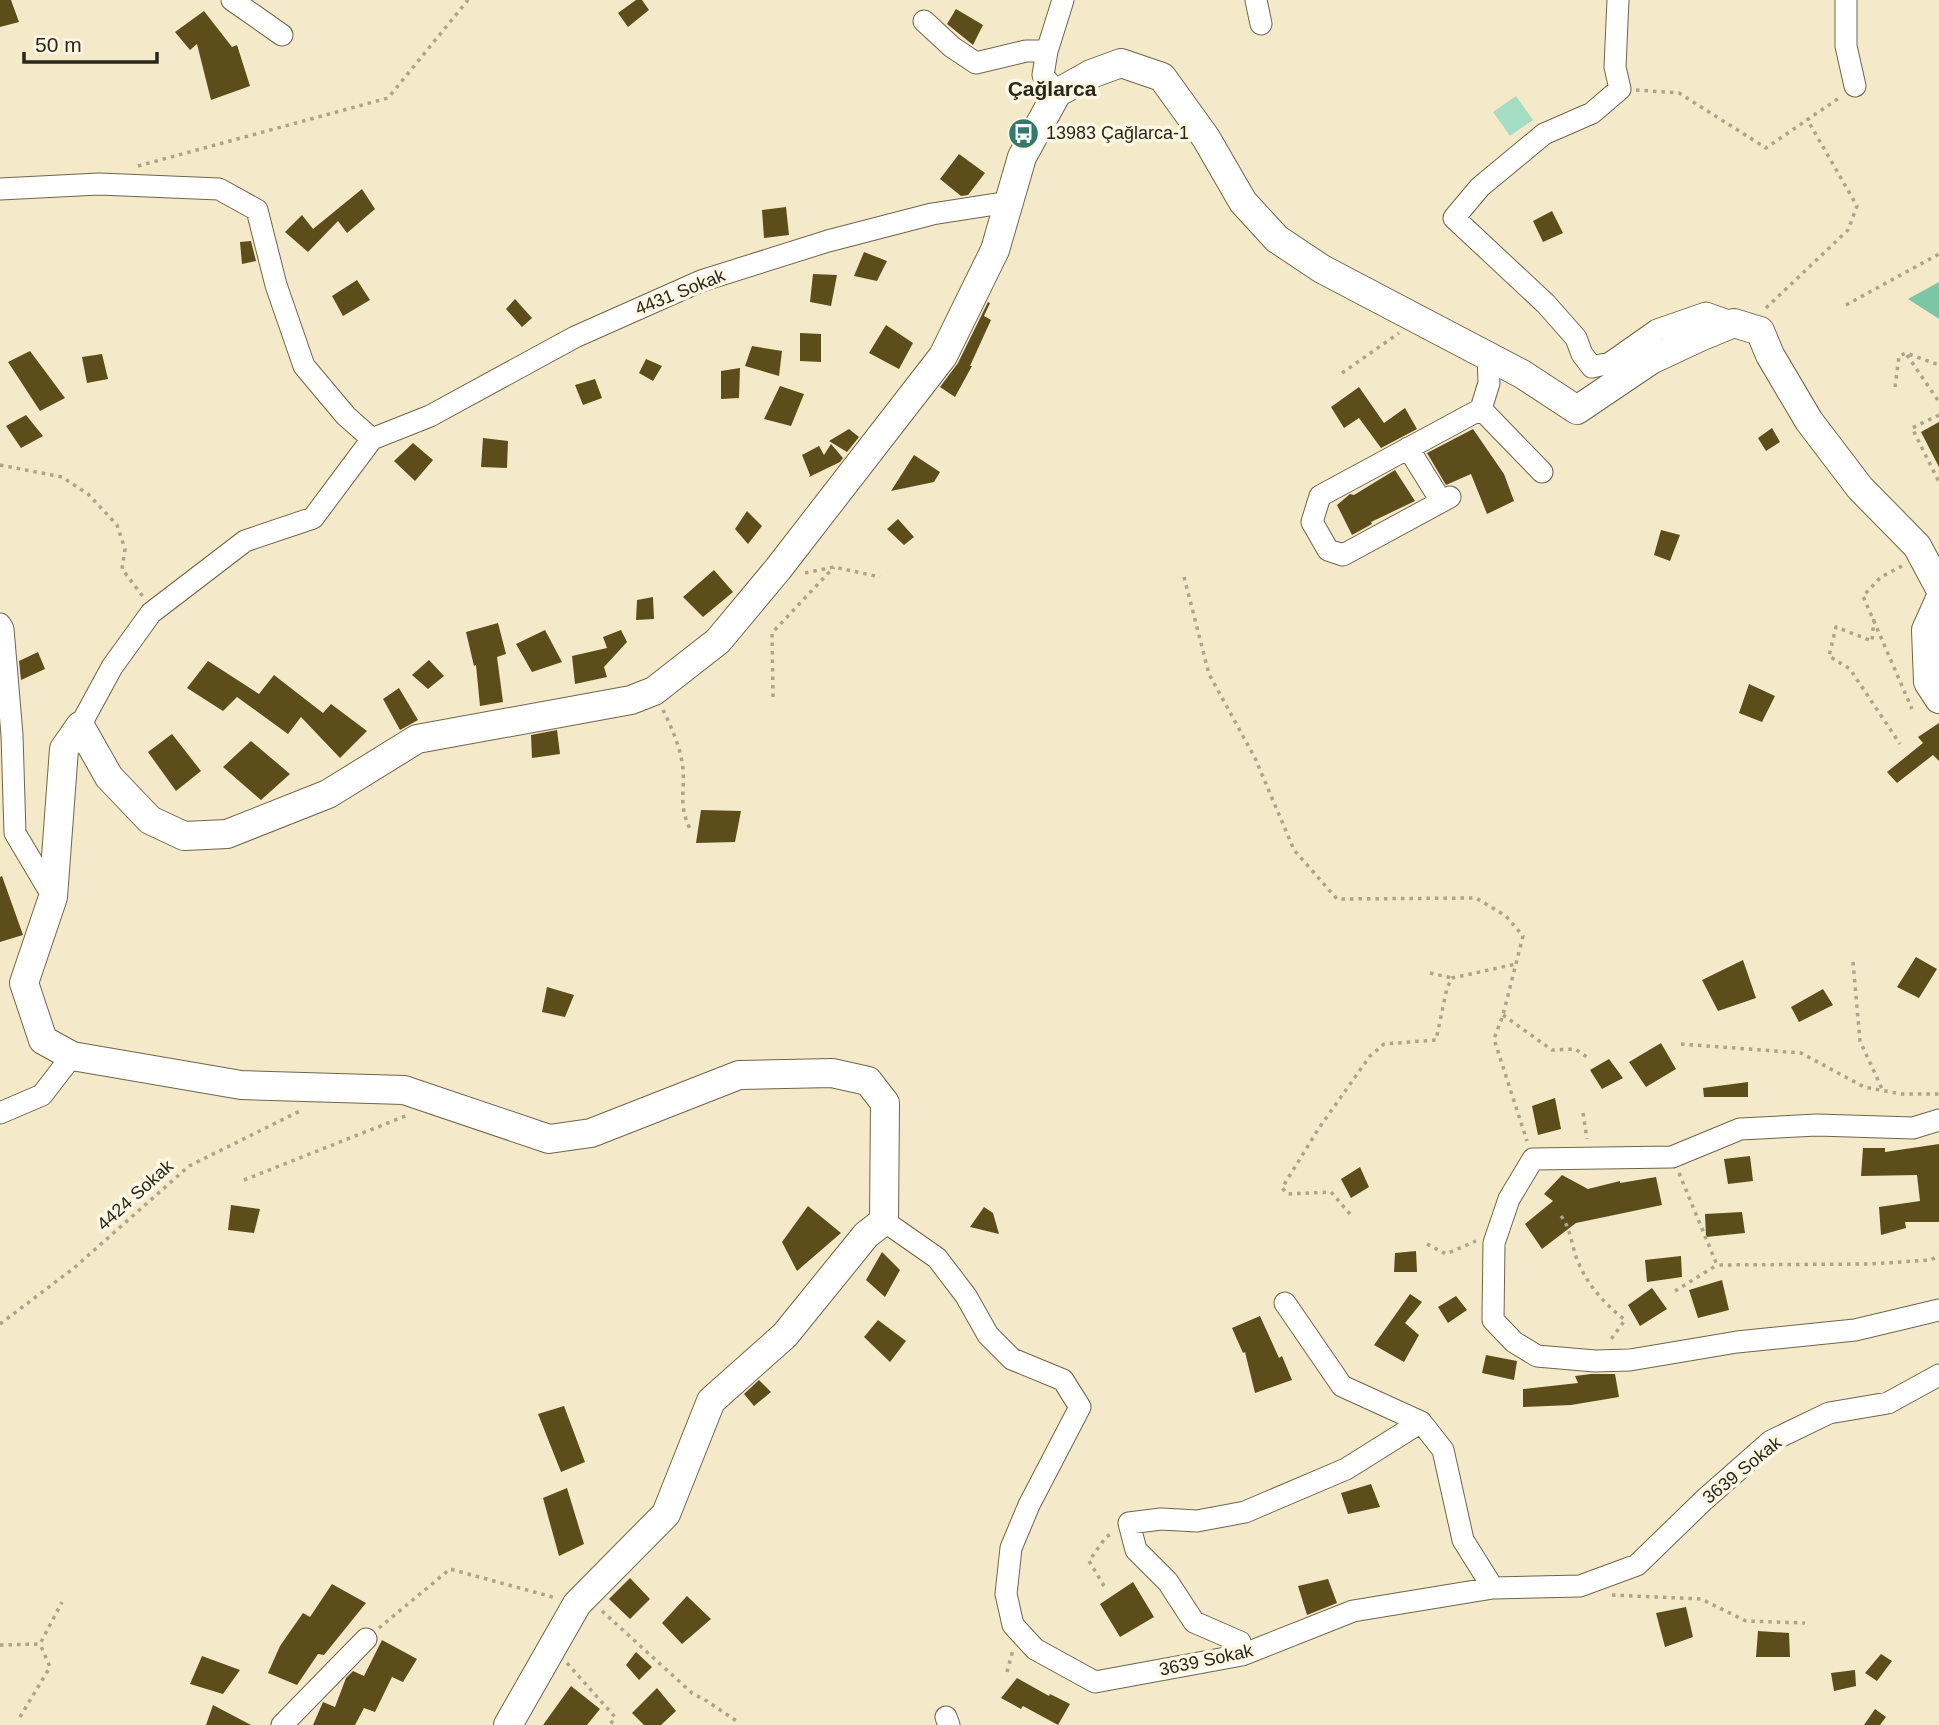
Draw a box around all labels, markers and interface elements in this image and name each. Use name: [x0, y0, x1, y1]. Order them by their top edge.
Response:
scale bar: [24, 21, 158, 65]
text: 50 m: [35, 33, 82, 56]
district label: Çağlarca: [1008, 77, 1097, 100]
bus stop icon: 13983 Çağlarca-1: [1006, 116, 1040, 150]
place label: 13983 Çağlarca-1: [1046, 123, 1189, 143]
street label: 4431 Sokak: [632, 265, 729, 319]
street label: 4424 Sokak: [93, 1155, 178, 1234]
street label: 3639 Sokak: [1699, 1432, 1786, 1508]
street label: 3639 Sokak: [1157, 1640, 1256, 1680]

